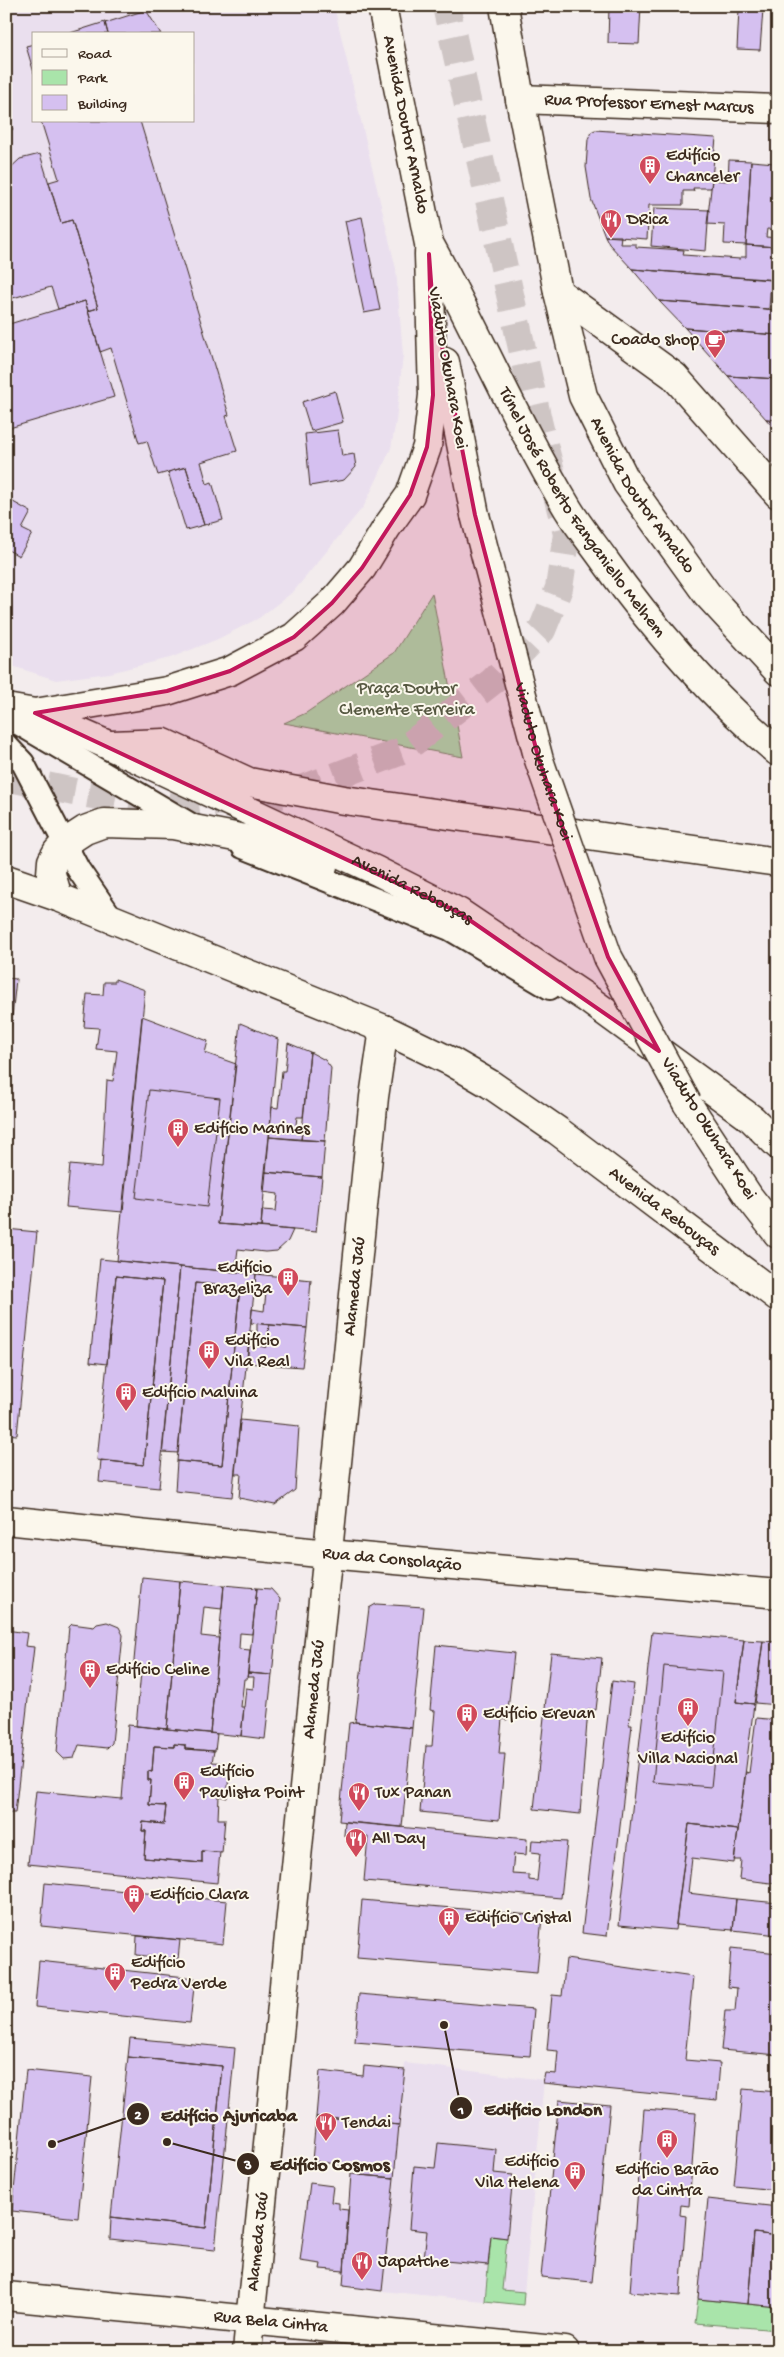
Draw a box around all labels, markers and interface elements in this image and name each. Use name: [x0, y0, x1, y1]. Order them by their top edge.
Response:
legend: [32, 32, 195, 122]
street label: Avenida Doutor Arnaldo: [378, 34, 433, 216]
text: Road: [78, 46, 112, 64]
text: Park: [77, 70, 108, 88]
street label: Rua Professor Ernest Marcus: [544, 89, 755, 119]
text: Building: [77, 96, 127, 114]
place label: Edifício Chanceler: [666, 146, 741, 188]
building icon: Edifício Chanceler: [638, 154, 662, 185]
restaurant icon: DRica: [599, 208, 623, 239]
place label: DRica: [626, 210, 669, 231]
street label: Viaduto Okuhara Koei: [422, 284, 472, 451]
cafe icon: Coado shop: [703, 328, 727, 359]
place label: Coado shop: [611, 330, 699, 351]
street label: Túnel José Roberto Fanganiello Melhem: [493, 383, 671, 642]
street label: Avenida Doutor Arnaldo: [585, 414, 699, 578]
park label: Praça Doutor Clemente Ferreira: [339, 679, 476, 721]
street label: Viaduto Okuhara Koei: [509, 680, 577, 844]
street label: Avenida Rebouças: [348, 850, 478, 930]
street label: Viaduto Okuhara Koei: [655, 1053, 760, 1204]
building icon: Edifício Marines: [166, 1117, 190, 1148]
place label: Edifício Marines: [194, 1119, 311, 1140]
street label: Avenida Rebouças: [604, 1162, 725, 1261]
street label: Alameda Jaú: [339, 1235, 370, 1337]
place label: Edifício Brazeliza: [202, 1258, 273, 1300]
building icon: Edifício Brazeliza: [276, 1266, 300, 1297]
place label: Edifício Vila Real: [224, 1331, 290, 1373]
building icon: Edifício Vila Real: [197, 1339, 221, 1370]
building icon: Edifício Malvina: [114, 1381, 138, 1412]
place label: Edifício Malvina: [142, 1383, 259, 1404]
street label: Rua da Consolação: [321, 1543, 463, 1576]
street label: Alameda Jaú: [299, 1638, 330, 1740]
building icon: Edifício Celine: [78, 1658, 102, 1689]
place label: Edifício Celine: [106, 1660, 210, 1681]
building icon: Edifício Villa Nacional: [676, 1696, 700, 1727]
building icon: Edifício Erevan: [455, 1702, 479, 1733]
place label: Edifício Erevan: [483, 1704, 596, 1725]
place label: Edifício Villa Nacional: [637, 1728, 738, 1770]
place label: Edifício Paulista Point: [199, 1762, 305, 1804]
building icon: Edifício Paulista Point: [172, 1770, 196, 1801]
restaurant icon: Tux Panan: [347, 1781, 371, 1812]
place label: Tux Panan: [374, 1783, 452, 1804]
restaurant icon: All Day: [344, 1827, 368, 1858]
place label: All Day: [372, 1829, 426, 1850]
building icon: Edifício Clara: [122, 1883, 146, 1914]
place label: Edifício Clara: [150, 1885, 250, 1906]
building icon: Edifício Cristal: [437, 1906, 461, 1937]
place label: Edifício Cristal: [465, 1908, 572, 1929]
place label: Edifício Pedra Verde: [130, 1953, 228, 1995]
building icon: Edifício Pedra Verde: [103, 1961, 127, 1992]
callout: Edifício London: [449, 2091, 612, 2125]
callout: Edifício Ajuricaba: [126, 2097, 307, 2131]
text: Edifício London: [484, 2100, 603, 2123]
text: 1: [457, 2102, 464, 2120]
text: Edifício Ajuricaba: [161, 2106, 298, 2129]
text: 2: [134, 2107, 142, 2125]
restaurant icon: Tendai: [314, 2111, 338, 2142]
place label: Tendai: [341, 2113, 391, 2134]
building icon: Edifício Barão da Cintra: [655, 2128, 679, 2159]
callout: Edifício Cosmos: [235, 2147, 400, 2181]
place label: Edifício Vila Helena: [475, 2152, 560, 2194]
text: Edifício Cosmos: [270, 2155, 391, 2178]
text: 3: [243, 2157, 252, 2175]
building icon: Edifício Vila Helena: [563, 2160, 587, 2191]
place label: Edifício Barão da Cintra: [615, 2160, 719, 2202]
street label: Alameda Jaú: [243, 2190, 274, 2292]
restaurant icon: Japatche: [350, 2250, 374, 2281]
place label: Japatche: [378, 2252, 450, 2273]
street label: Rua Bela Cintra: [213, 2306, 330, 2338]

